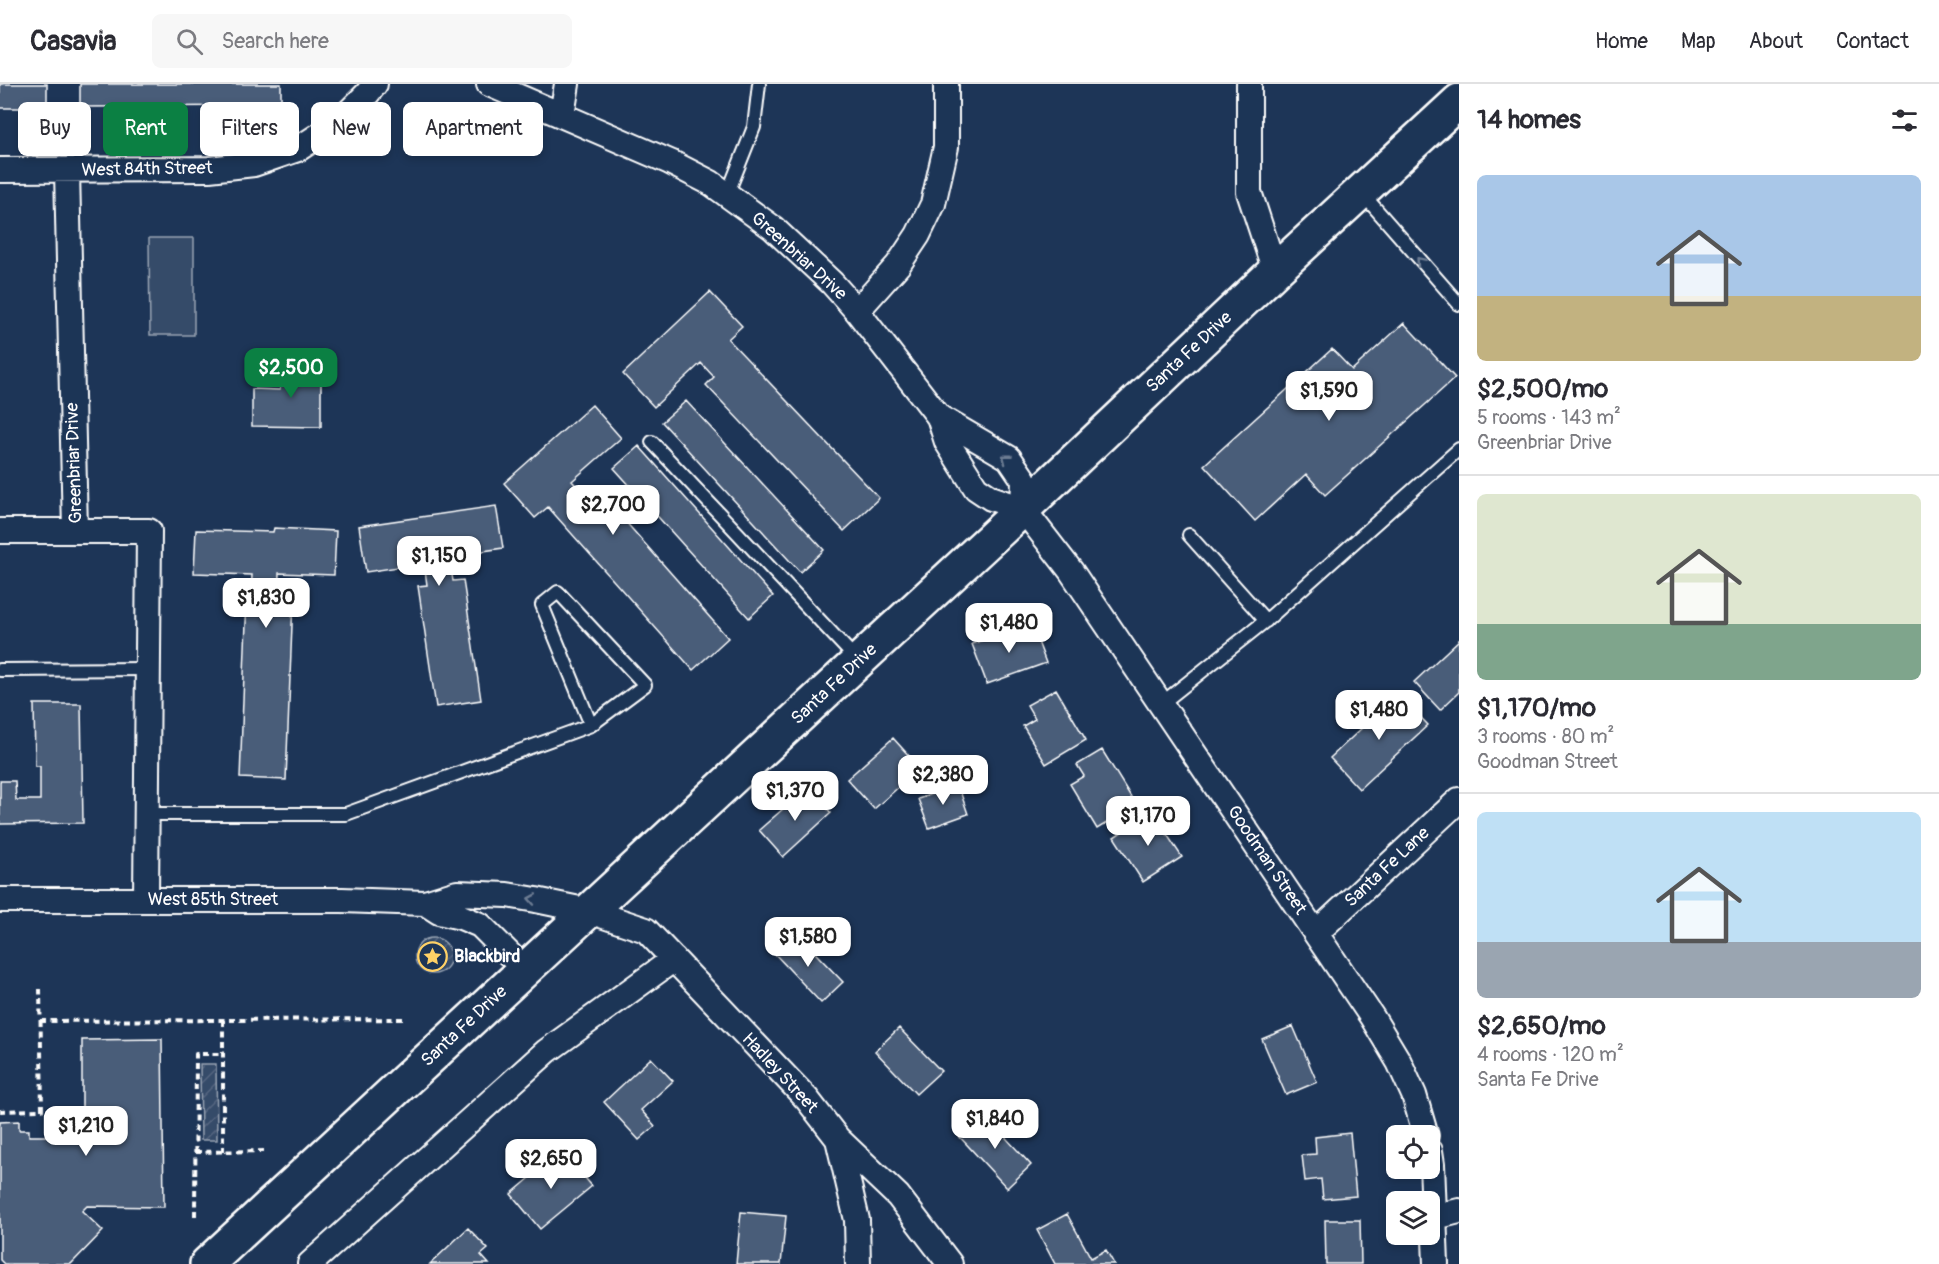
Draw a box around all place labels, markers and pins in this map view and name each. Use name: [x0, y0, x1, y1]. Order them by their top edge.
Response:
pin: $2,500: [242, 348, 340, 399]
pin: $1,590: [1280, 371, 1378, 422]
pin: $2,700: [564, 485, 662, 536]
pin: $1,150: [390, 536, 488, 587]
pin: $1,830: [217, 578, 315, 629]
pin: $1,480: [960, 603, 1058, 654]
pin: $1,480: [1330, 690, 1428, 741]
pin: $2,380: [894, 755, 992, 806]
pin: $1,370: [746, 771, 844, 822]
pin: $1,170: [1099, 796, 1197, 847]
pin: $1,580: [759, 917, 857, 968]
place icon: Blackbird: [417, 940, 449, 972]
place label: Blackbird: [454, 945, 521, 968]
pin: $1,840: [946, 1099, 1044, 1150]
pin: $1,210: [37, 1106, 135, 1157]
pin: $2,650: [502, 1139, 600, 1190]

